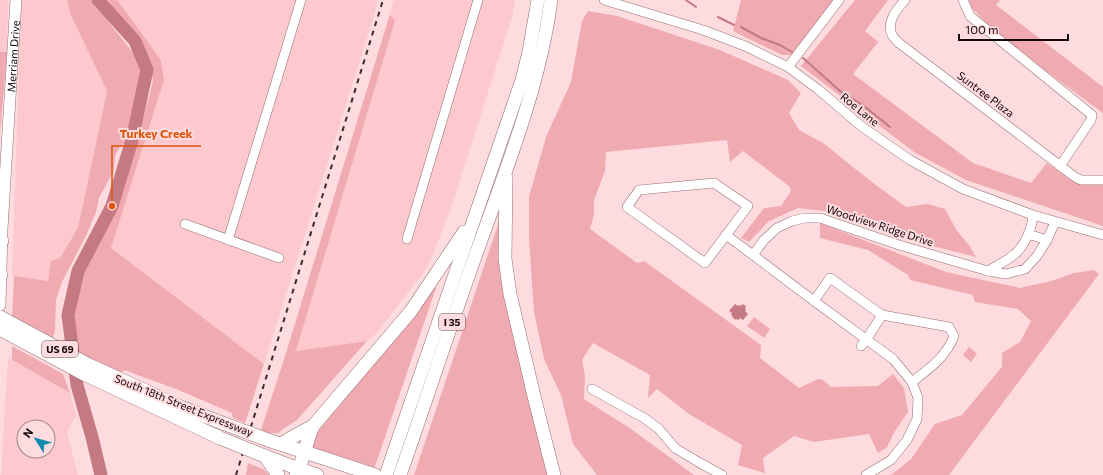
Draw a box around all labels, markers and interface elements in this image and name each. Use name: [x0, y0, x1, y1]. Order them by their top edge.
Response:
scale bar: [959, 16, 1068, 42]
street label: Merriam Drive: [4, 20, 21, 93]
text: 100 m: [965, 22, 999, 36]
street label: Suntree Plaza: [955, 68, 1017, 120]
street label: Roe Lane: [838, 90, 882, 129]
callout: Turkey Creek: [112, 122, 201, 146]
text: Turkey Creek: [120, 126, 193, 140]
street label: Woodview Ridge Drive: [825, 202, 935, 249]
road number: I 35: [439, 314, 465, 330]
road number: US 69: [42, 341, 78, 357]
street label: South 18th Street Expressway: [113, 371, 256, 439]
north arrow: [16, 419, 56, 459]
text: N: [20, 425, 35, 440]

